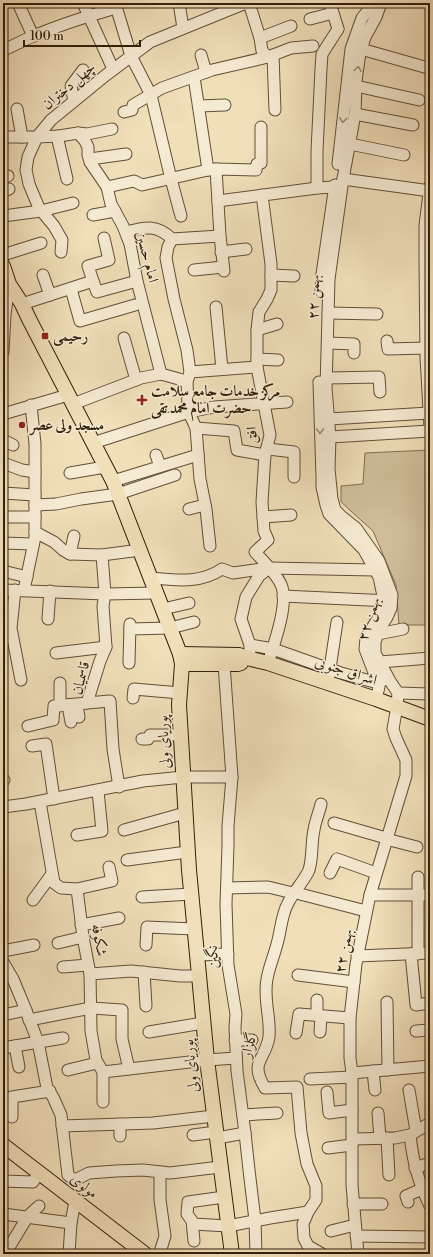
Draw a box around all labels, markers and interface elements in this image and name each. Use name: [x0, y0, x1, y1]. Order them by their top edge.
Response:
scale bar: [24, 22, 140, 48]
text: 100 m: [30, 29, 64, 44]
street label: چهل دختران: [38, 58, 100, 115]
one-way arrow: [353, 66, 362, 72]
one-way arrow: [339, 117, 348, 123]
street label: امام حسین: [129, 229, 163, 285]
street label: ۲۲ بهمن: [304, 274, 324, 320]
place label: رحیمی: [53, 327, 88, 346]
marker: رحیمی: [40, 331, 50, 341]
place label: مرکز خدمات جامع سلامت حضرت امام محمد تقی: [150, 382, 280, 421]
marker: مرکز خدمات جامع سلامت حضرت امام محمد تقی: [136, 394, 148, 406]
place label: مسجد ولی عصر: [28, 416, 104, 436]
marker: مسجد ولی عصر: [17, 420, 27, 430]
street label: افق: [242, 426, 262, 444]
one-way arrow: [316, 428, 324, 434]
street label: ۲۲ بهمن: [353, 595, 385, 643]
street label: اشراق جنوبی: [312, 652, 380, 691]
street label: قاسمیان: [68, 659, 94, 697]
street label: پوریای ولی: [153, 714, 176, 769]
street label: شکوفه: [87, 922, 111, 958]
street label: ۲۲ بهمن: [331, 927, 357, 975]
street label: نگین: [202, 945, 223, 969]
street label: گلزار: [236, 1030, 262, 1062]
street label: پوریای ولی: [179, 1037, 204, 1094]
street label: مولوی: [66, 1169, 102, 1203]

